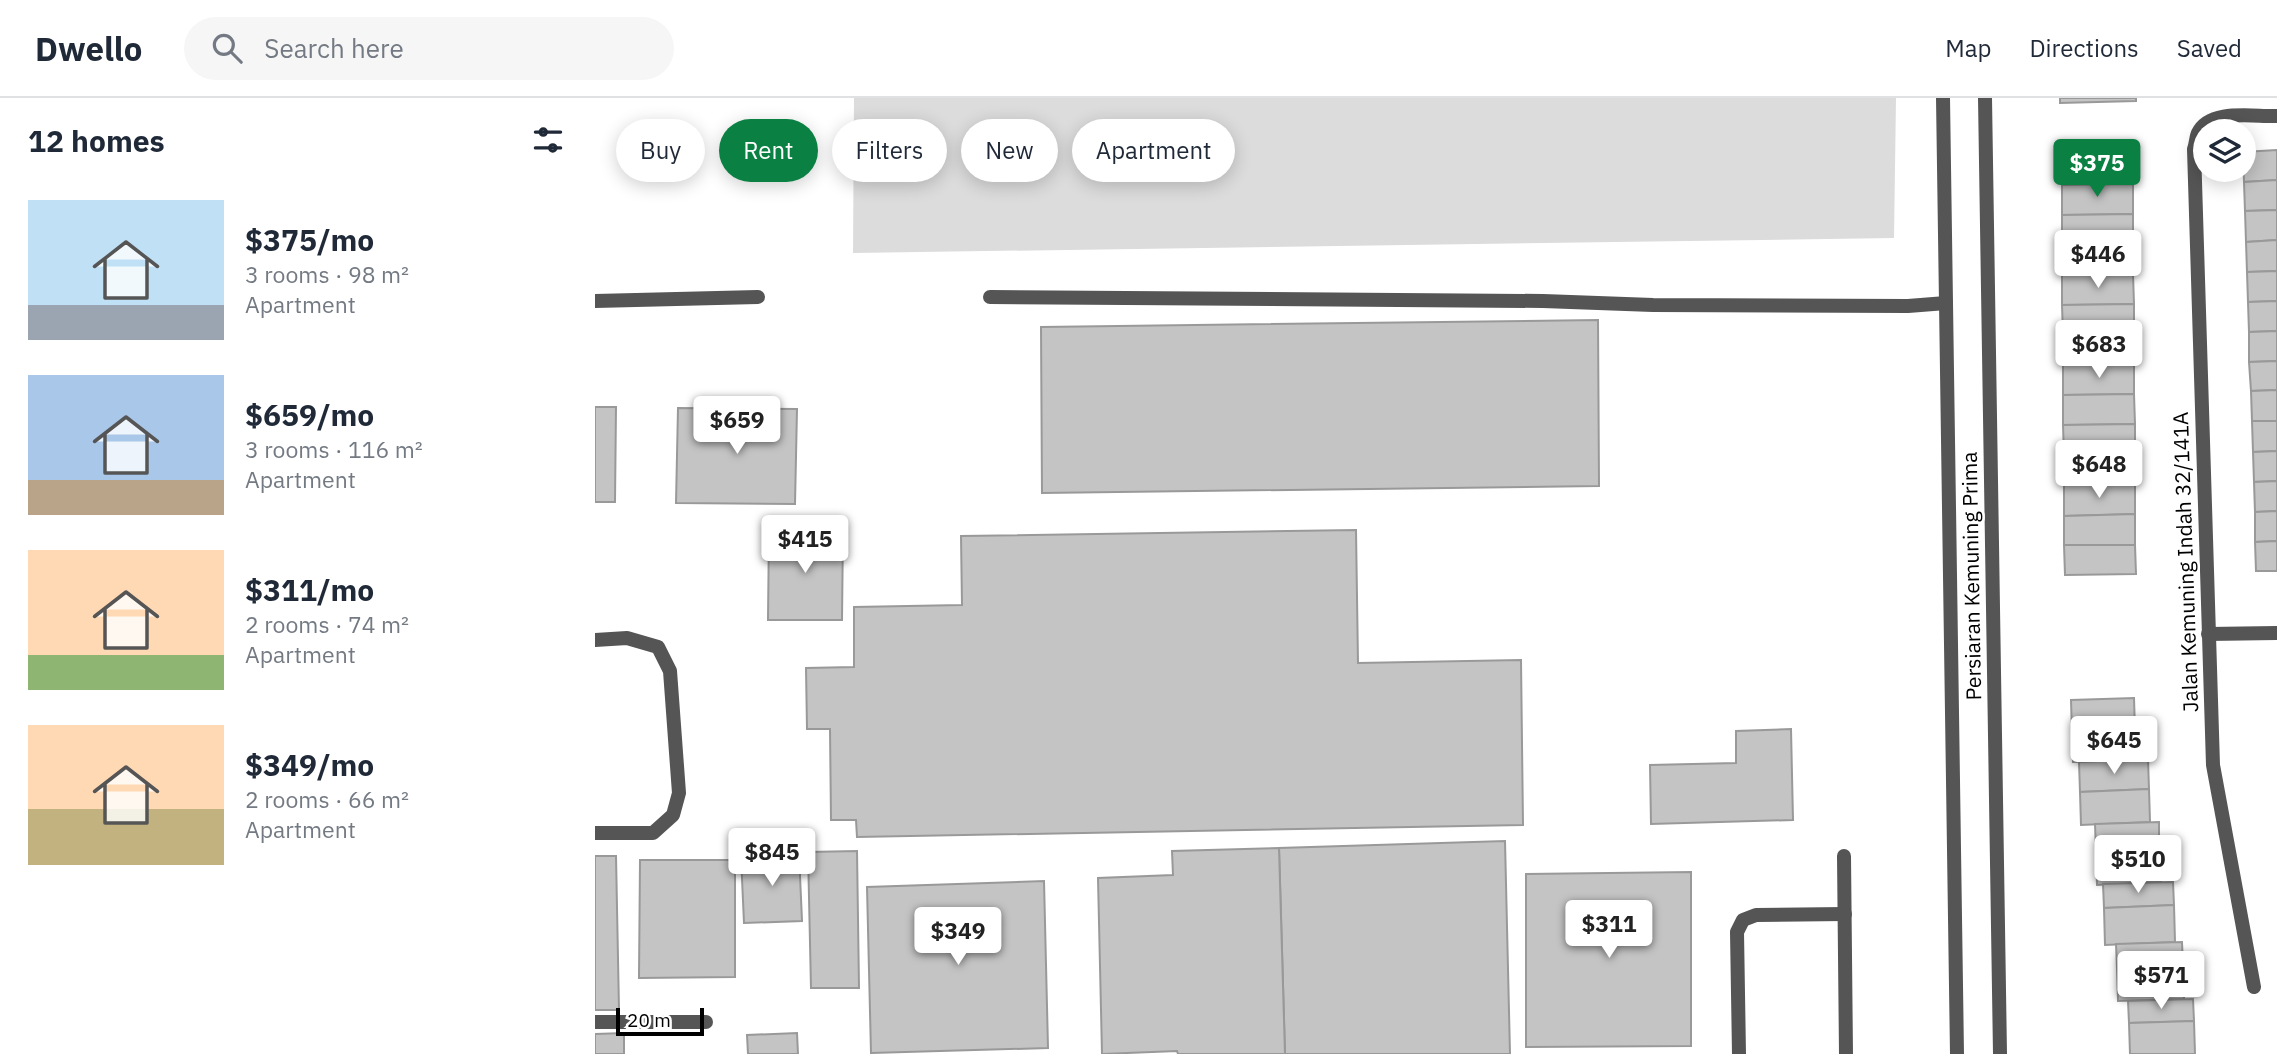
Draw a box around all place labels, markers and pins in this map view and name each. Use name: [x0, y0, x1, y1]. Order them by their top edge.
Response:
pin: $375: [2056, 140, 2138, 199]
pin: $446: [2057, 230, 2139, 290]
pin: $683: [2058, 320, 2140, 380]
pin: $659: [696, 396, 778, 456]
pin: $648: [2058, 440, 2140, 500]
pin: $415: [764, 516, 846, 575]
pin: $645: [2073, 716, 2155, 776]
pin: $845: [731, 828, 813, 888]
pin: $510: [2097, 836, 2179, 895]
pin: $311: [1568, 900, 1650, 960]
pin: $349: [917, 908, 999, 967]
pin: $571: [2120, 951, 2202, 1011]

